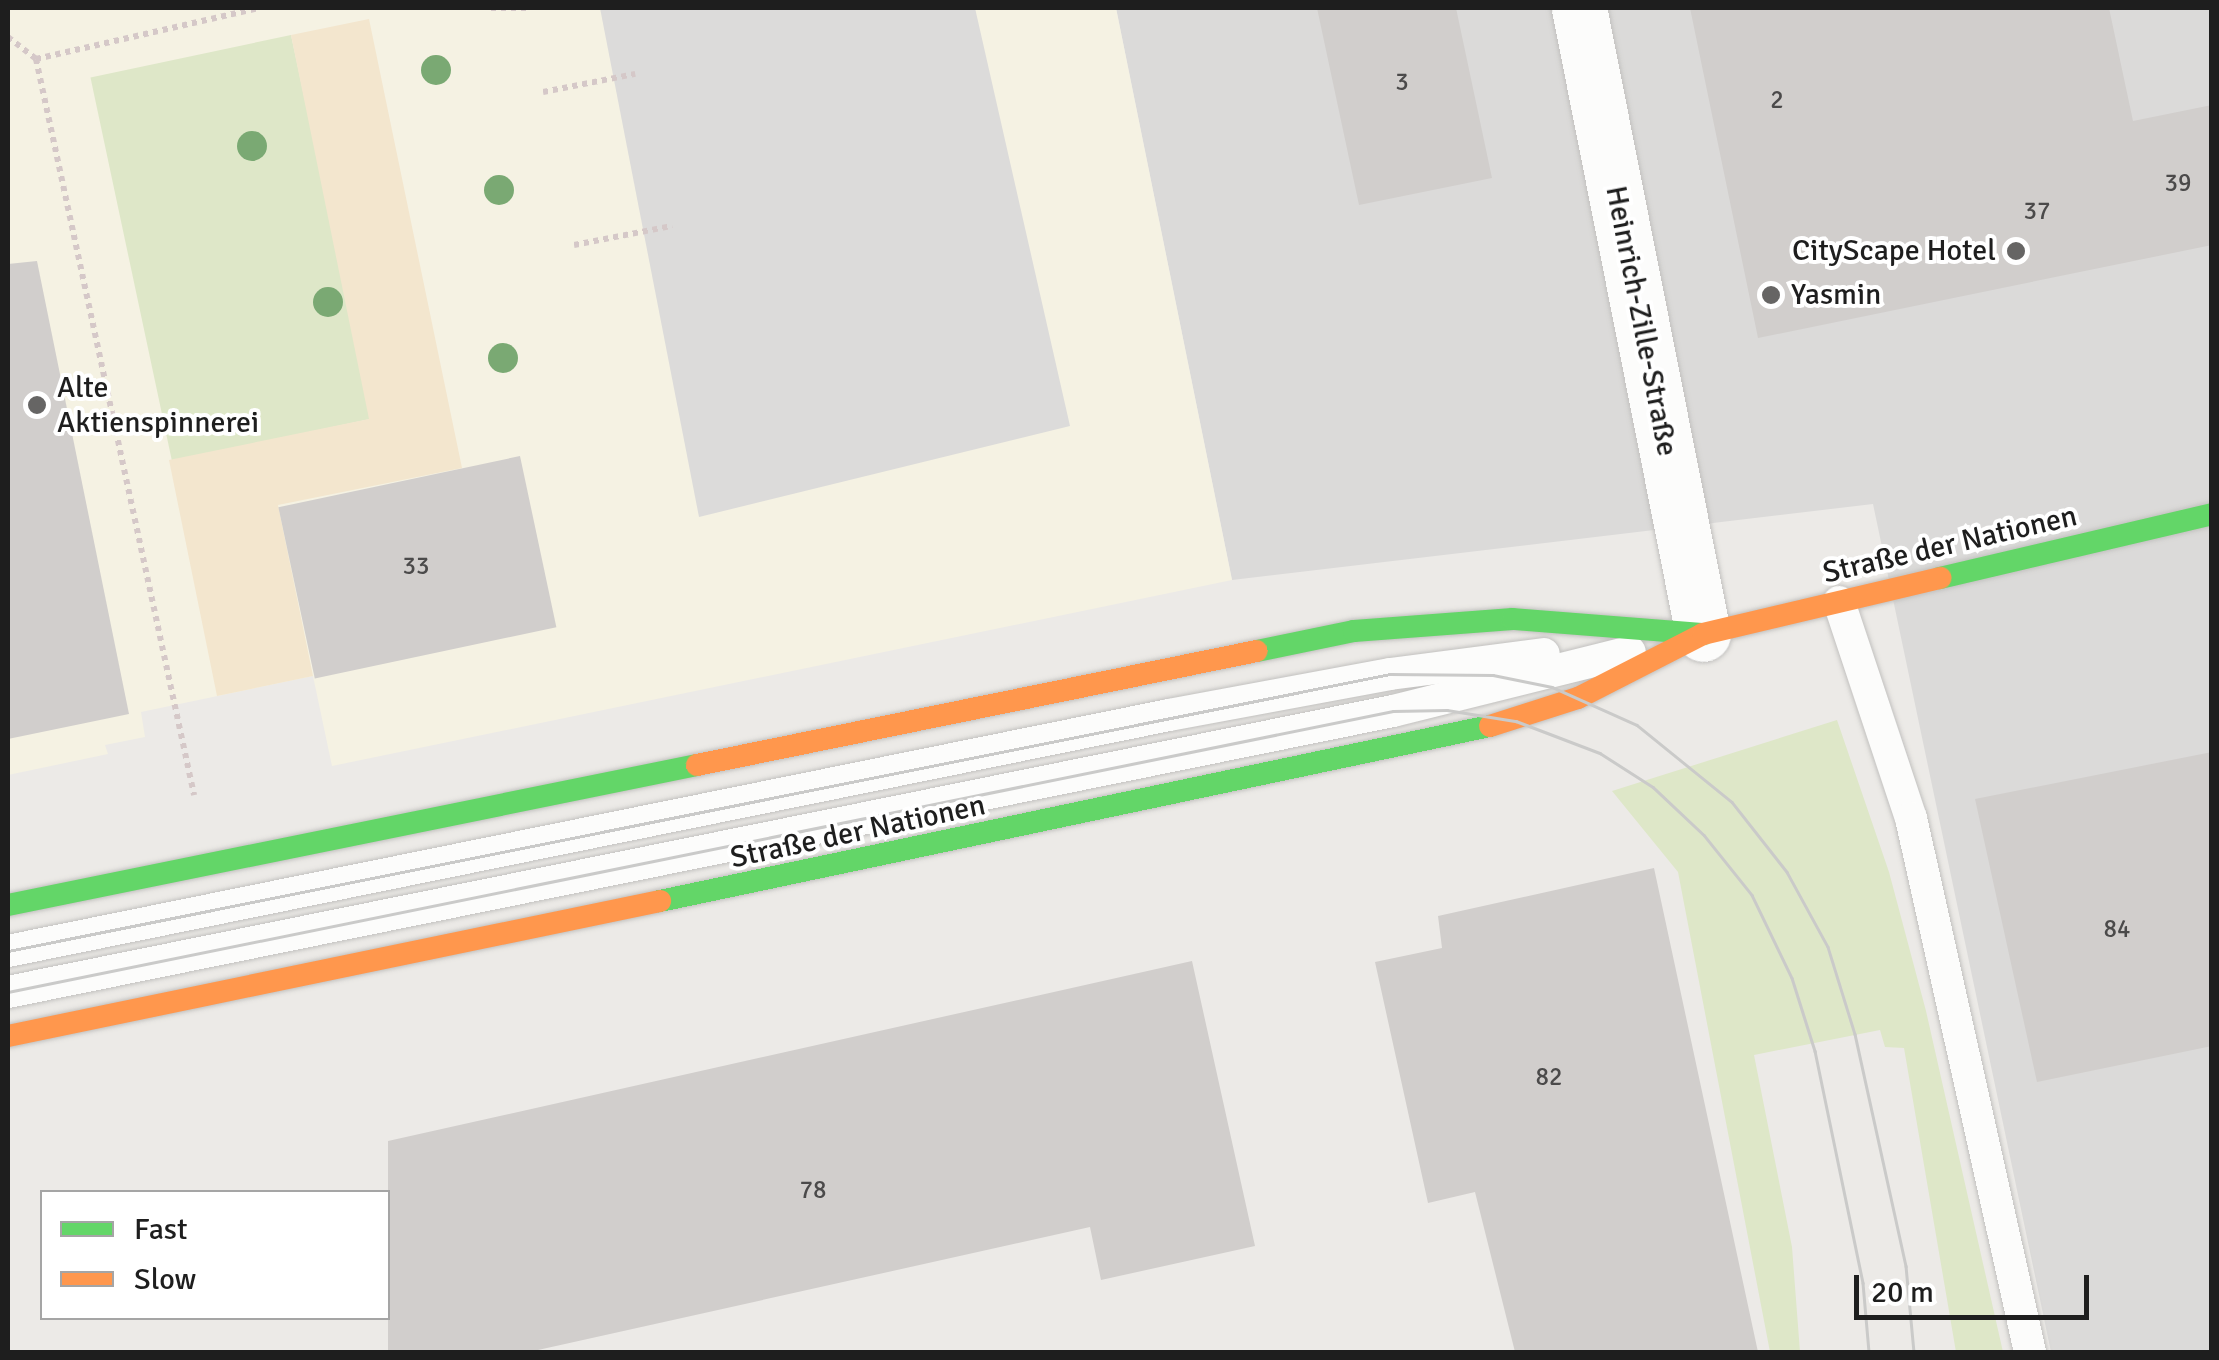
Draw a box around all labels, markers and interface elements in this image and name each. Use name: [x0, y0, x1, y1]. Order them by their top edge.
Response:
house number: 3: [1395, 67, 1409, 97]
house number: 2: [1770, 85, 1784, 115]
house number: 39: [2165, 168, 2191, 198]
street label: Heinrich-Zille-Straße: [1597, 183, 1685, 459]
house number: 37: [2024, 196, 2050, 226]
place label: CityScape Hotel: [1792, 233, 1996, 269]
marker: CityScape Hotel: [2005, 240, 2027, 262]
place label: Yasmin: [1791, 277, 1881, 313]
marker: Yasmin: [1760, 284, 1782, 306]
place label: Alte Aktienspinnerei: [57, 370, 259, 440]
marker: Alte Aktienspinnerei: [26, 394, 48, 416]
street label: Straße der Nationen: [1819, 498, 2081, 592]
house number: 33: [403, 551, 429, 581]
street label: Straße der Nationen: [727, 787, 989, 877]
house number: 84: [2104, 914, 2130, 944]
house number: 82: [1536, 1062, 1562, 1092]
house number: 78: [800, 1175, 826, 1205]
legend: [40, 1190, 390, 1320]
text: Fast: [134, 1211, 187, 1248]
scale bar: [1859, 1255, 2094, 1317]
text: Slow: [134, 1261, 196, 1298]
text: 20 m: [1871, 1274, 1934, 1311]

